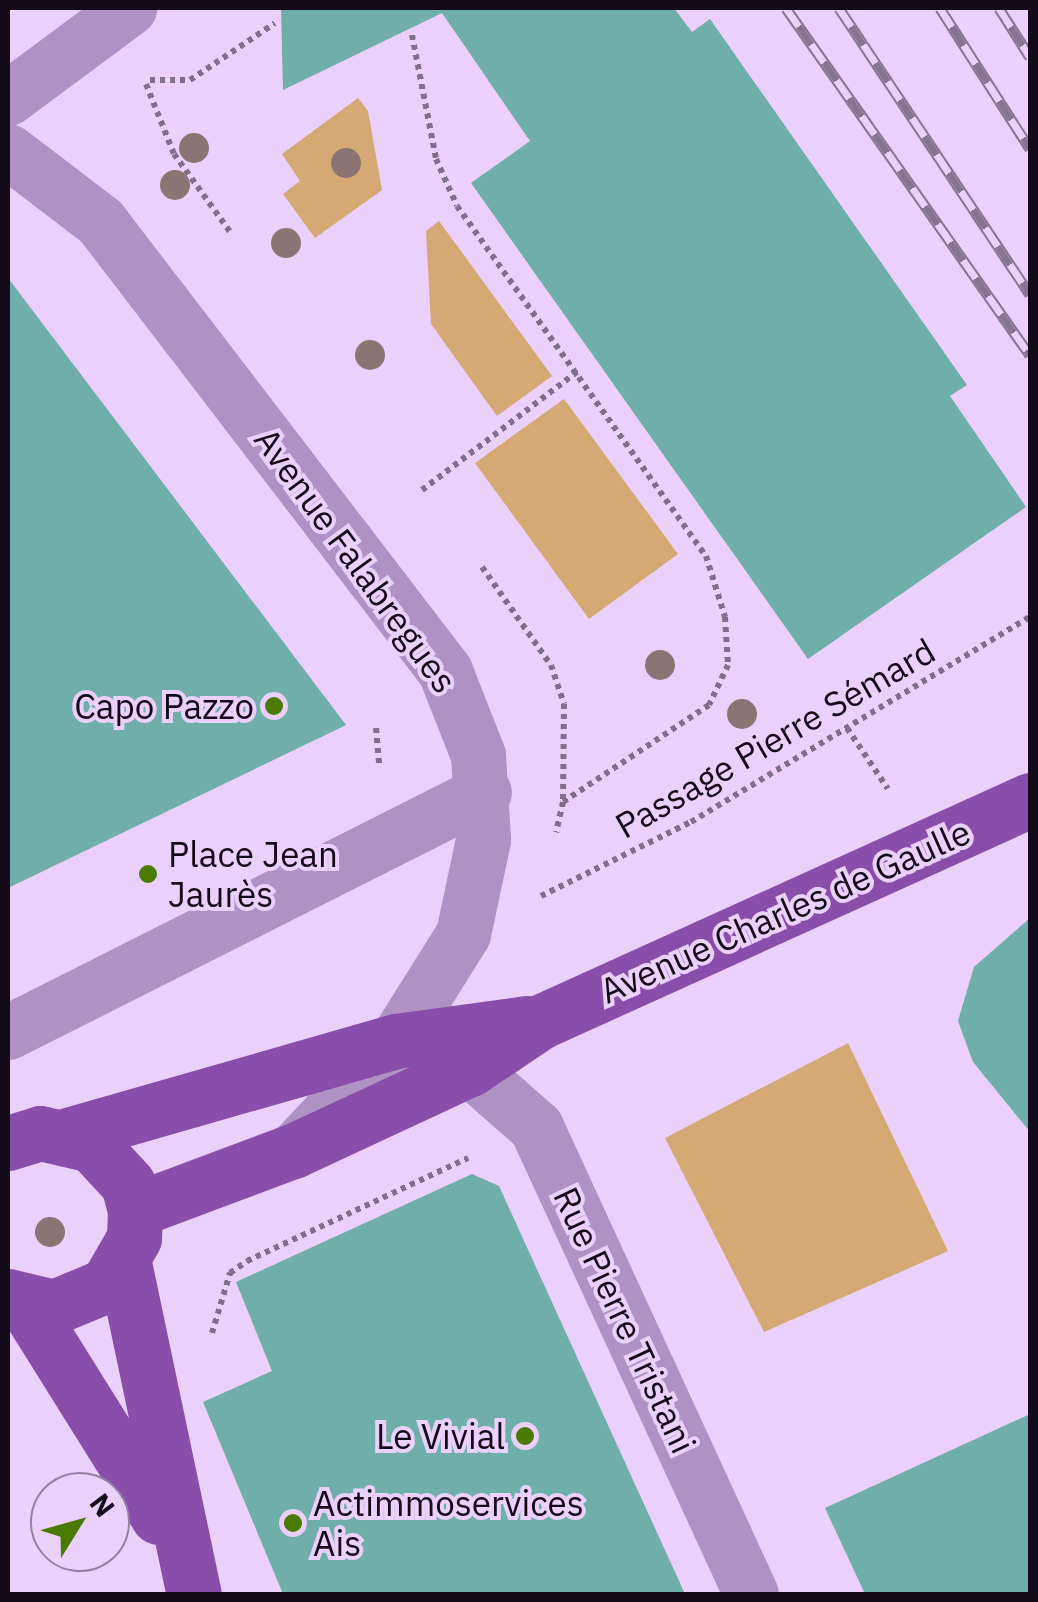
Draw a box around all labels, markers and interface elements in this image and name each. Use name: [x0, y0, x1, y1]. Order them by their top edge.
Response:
street label: Avenue Falabregues: [246, 419, 466, 701]
street label: Passage Pierre Sémard: [608, 629, 942, 847]
place label: Capo Pazzo: [74, 685, 254, 727]
marker: Capo Pazzo: [263, 695, 285, 717]
street label: Avenue Charles de Gaulle: [593, 810, 977, 1012]
place label: Place Jean Jaurès: [168, 833, 338, 915]
marker: Place Jean Jaurès: [137, 863, 159, 885]
street label: Rue Pierre Tristani: [545, 1180, 705, 1460]
place label: Le Vivial: [376, 1415, 505, 1457]
marker: Le Vivial: [514, 1425, 536, 1447]
north arrow: [30, 1472, 130, 1572]
place label: Actimmoservices Ais: [313, 1482, 584, 1564]
text: N: [82, 1486, 124, 1524]
marker: Actimmoservices Ais: [282, 1512, 304, 1534]

